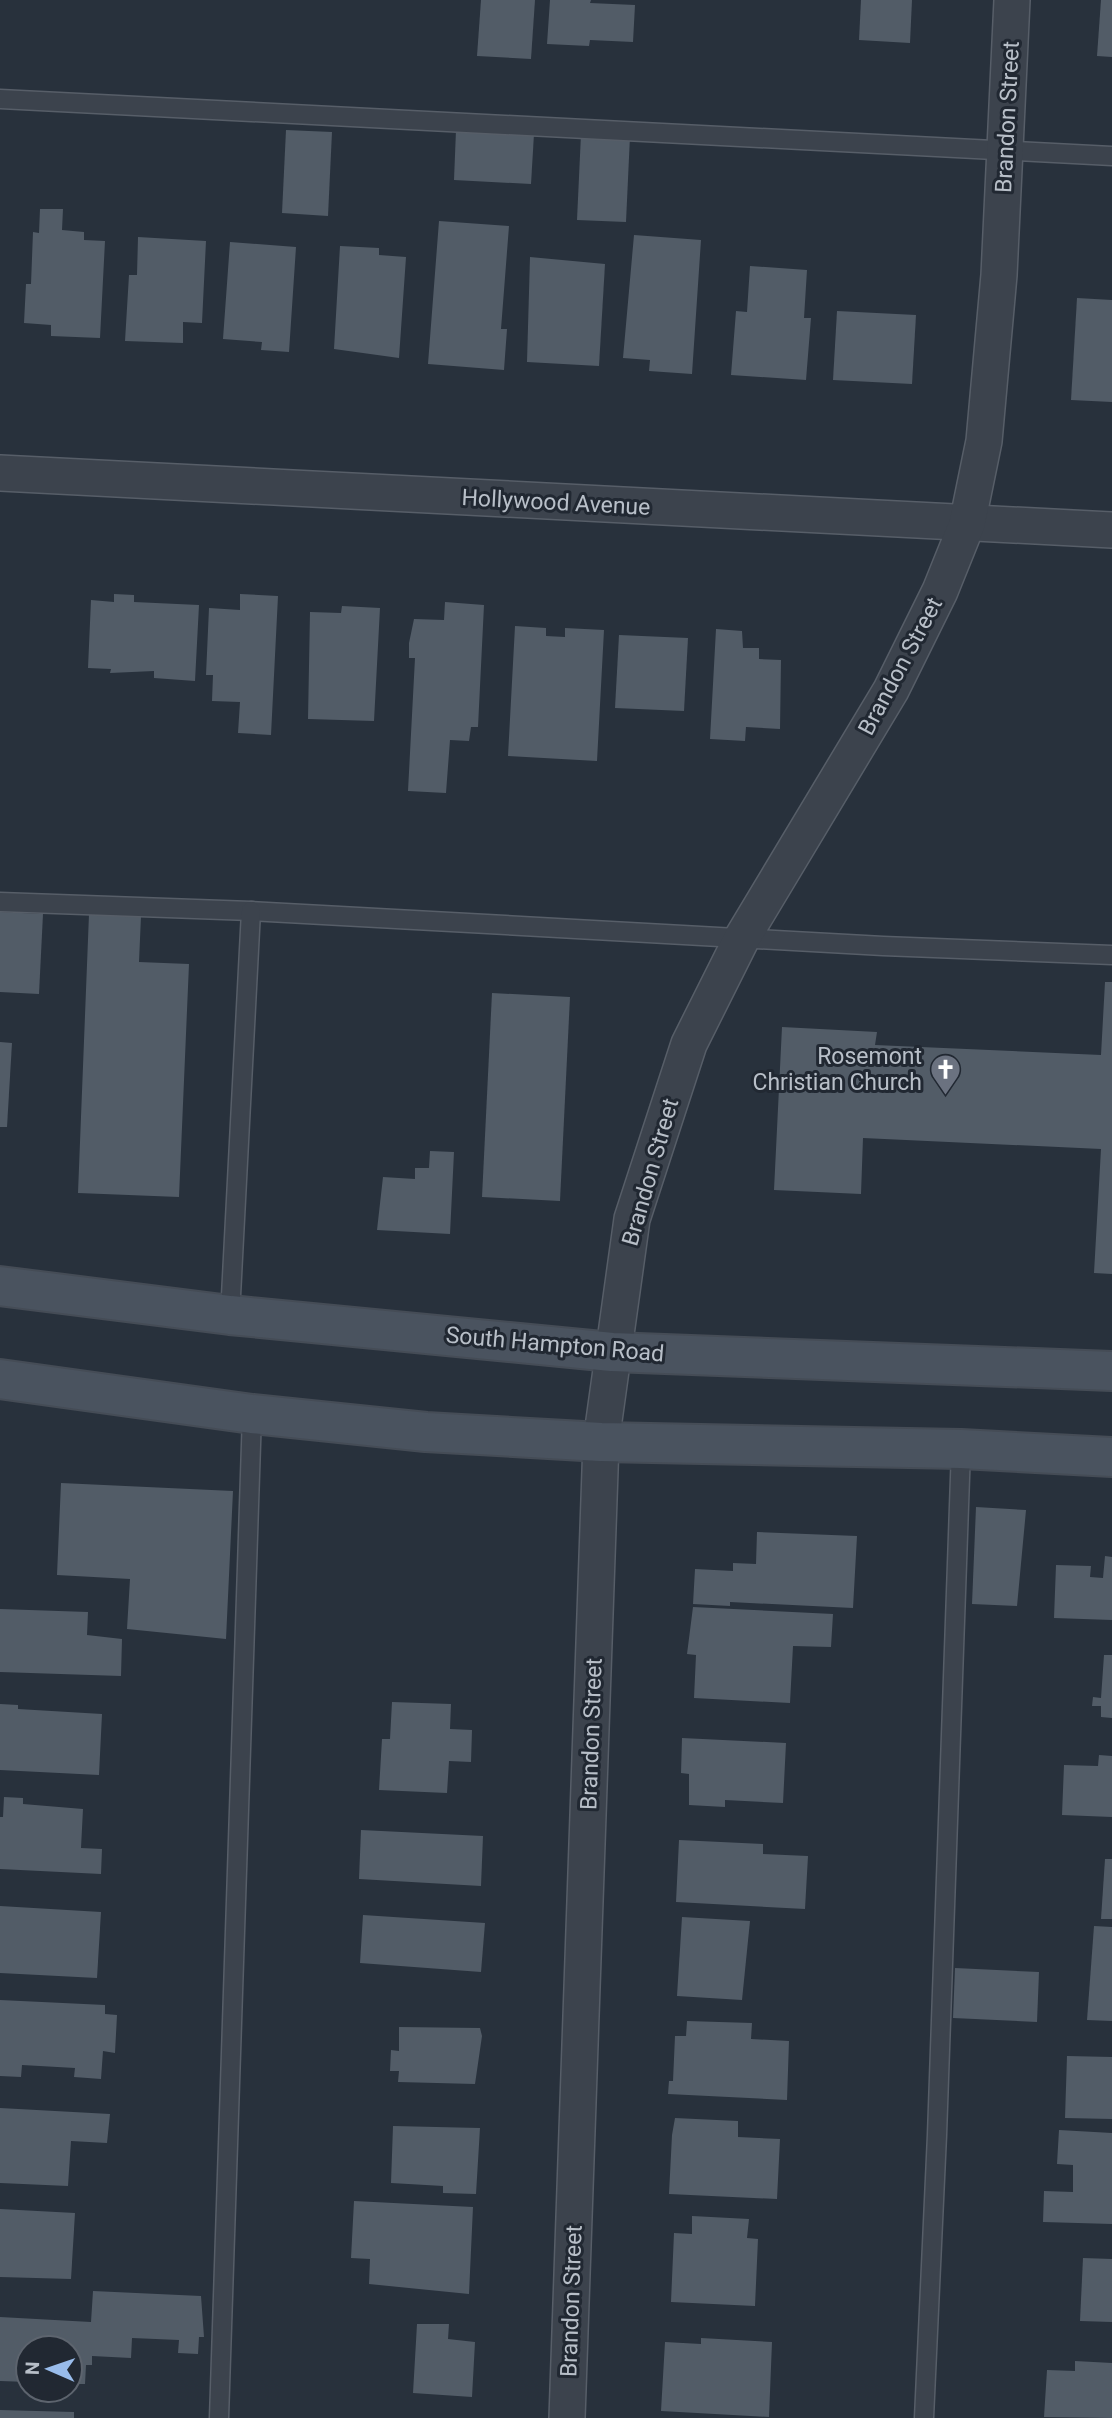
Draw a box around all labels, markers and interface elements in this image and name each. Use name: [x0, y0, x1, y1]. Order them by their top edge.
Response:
street label: Brandon Street: [990, 40, 1025, 194]
street label: Hollywood Avenue: [461, 484, 651, 521]
street label: Brandon Street: [853, 593, 948, 740]
place label: Rosemont Christian Church: [752, 1043, 922, 1096]
church icon: Rosemont Christian Church: [928, 1052, 962, 1096]
street label: Brandon Street: [617, 1095, 684, 1249]
street label: South Hampton Road: [445, 1322, 665, 1367]
street label: Brandon Street: [575, 1658, 608, 1810]
street label: Brandon Street: [555, 2225, 588, 2377]
north arrow: [14, 2334, 84, 2404]
text: N: [21, 2361, 44, 2376]

